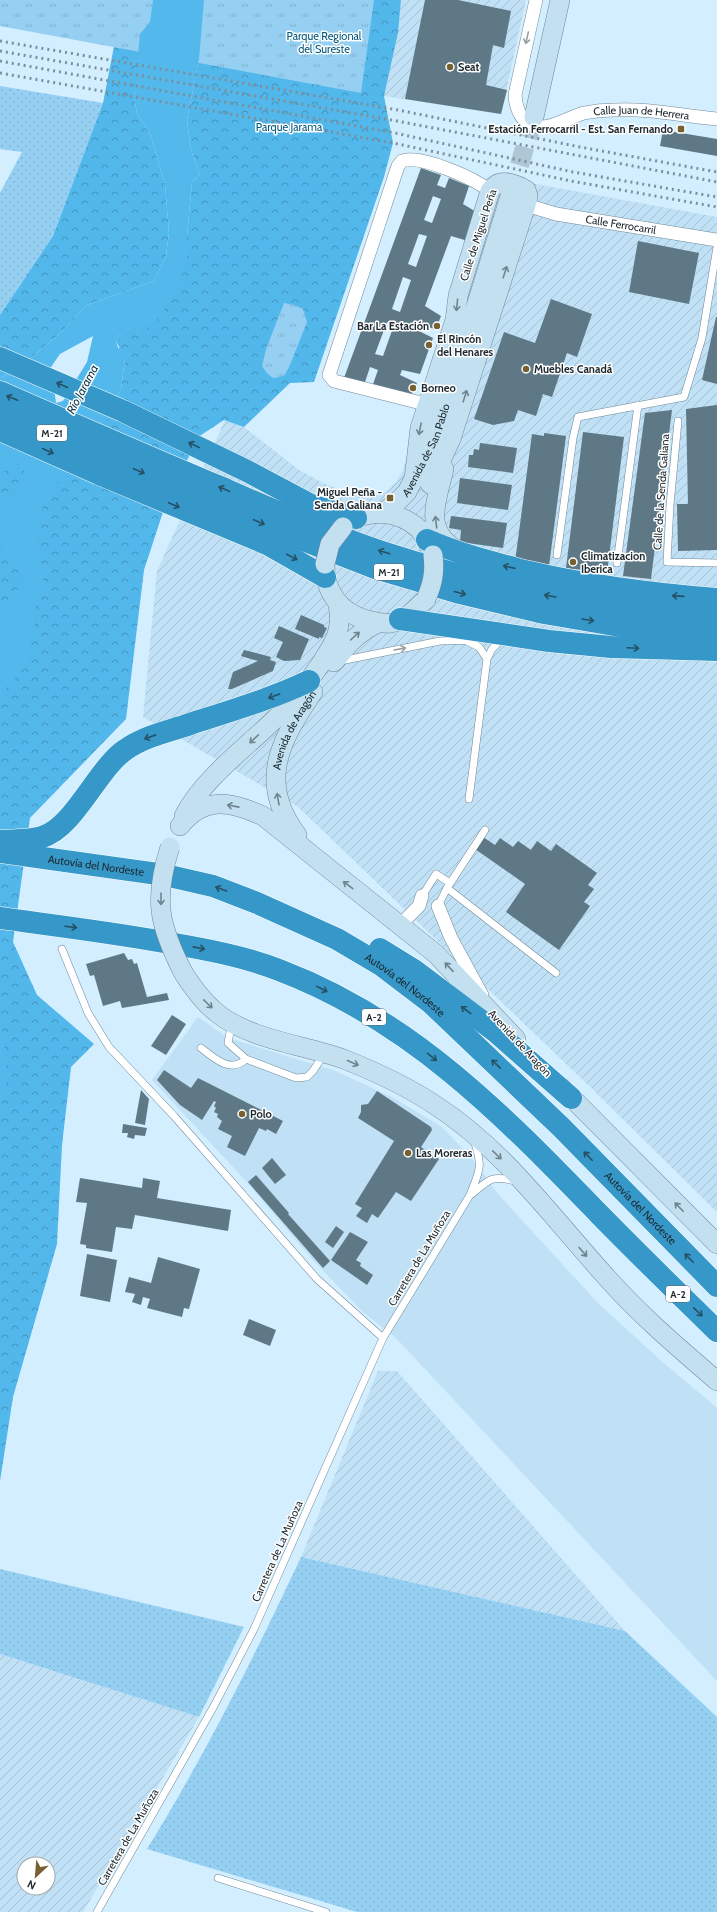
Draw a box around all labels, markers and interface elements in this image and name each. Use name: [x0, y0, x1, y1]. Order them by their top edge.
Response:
park label: Parque Regional del Sureste: [287, 29, 362, 56]
one-way arrow: [523, 31, 531, 44]
place label: Seat: [458, 60, 479, 74]
marker: Seat: [445, 62, 455, 72]
street label: Calle Juan de Herrera: [592, 103, 691, 123]
park label: Parque Jarama: [256, 120, 323, 134]
place label: Estación Ferrocarril - Est. San Fernando: [488, 122, 673, 136]
marker: Estación Ferrocarril - Est. San Fernando: [676, 124, 686, 134]
street label: Calle de Miguel Peña: [457, 187, 500, 283]
street label: Calle Ferrocarril: [584, 212, 658, 237]
one-way arrow: [502, 266, 509, 279]
one-way arrow: [453, 298, 461, 311]
place label: Bar La Estación: [357, 319, 429, 333]
marker: Bar La Estación: [432, 321, 442, 331]
place label: El Rincón del Henares: [437, 332, 494, 359]
marker: El Rincón del Henares: [424, 340, 434, 350]
water label: Río Jarama: [63, 362, 101, 416]
place label: Muebles Canadá: [534, 362, 613, 376]
marker: Muebles Canadá: [521, 364, 531, 374]
one-way arrow: [56, 380, 68, 388]
place label: Borneo: [421, 381, 456, 395]
marker: Borneo: [408, 383, 418, 393]
one-way arrow: [461, 390, 469, 402]
one-way arrow: [6, 393, 18, 401]
street label: Avenida de San Pablo: [399, 402, 453, 500]
one-way arrow: [416, 422, 424, 435]
road number: M-21: [37, 425, 67, 441]
street label: Calle de la Senda Galiana: [650, 433, 672, 550]
one-way arrow: [188, 441, 200, 448]
one-way arrow: [42, 448, 54, 455]
one-way arrow: [133, 468, 145, 475]
one-way arrow: [218, 485, 230, 492]
place label: Miguel Peña - Senda Galiana: [314, 485, 383, 512]
marker: Miguel Peña - Senda Galiana: [385, 493, 395, 503]
one-way arrow: [167, 501, 179, 509]
one-way arrow: [432, 515, 440, 528]
one-way arrow: [252, 519, 264, 526]
one-way arrow: [377, 548, 390, 555]
place label: Climatizacion Iberica: [581, 549, 645, 576]
one-way arrow: [286, 554, 298, 562]
marker: Climatizacion Iberica: [568, 557, 578, 567]
one-way arrow: [503, 562, 516, 570]
road number: M-21: [374, 564, 404, 580]
one-way arrow: [454, 590, 467, 597]
one-way arrow: [544, 592, 557, 600]
one-way arrow: [672, 592, 685, 599]
one-way arrow: [581, 616, 594, 624]
one-way arrow: [350, 632, 361, 641]
one-way arrow: [393, 644, 406, 652]
one-way arrow: [626, 644, 639, 651]
street label: Avenida de Aragón: [269, 688, 319, 771]
one-way arrow: [268, 693, 280, 701]
one-way arrow: [144, 733, 156, 741]
one-way arrow: [249, 735, 259, 744]
one-way arrow: [274, 792, 282, 805]
one-way arrow: [227, 802, 240, 810]
street label: Autovía del Nordeste: [47, 852, 145, 879]
one-way arrow: [343, 881, 354, 889]
one-way arrow: [215, 885, 227, 893]
one-way arrow: [157, 892, 165, 905]
one-way arrow: [64, 923, 77, 931]
one-way arrow: [192, 944, 205, 952]
street label: Autovía del Nordeste: [362, 950, 448, 1020]
one-way arrow: [444, 962, 453, 972]
one-way arrow: [316, 986, 328, 993]
one-way arrow: [203, 999, 213, 1009]
one-way arrow: [461, 1005, 472, 1014]
street label: Avenida de Aragón: [485, 1006, 555, 1080]
road number: A-2: [362, 1009, 386, 1025]
one-way arrow: [427, 1053, 438, 1061]
one-way arrow: [491, 1059, 501, 1069]
one-way arrow: [346, 1060, 358, 1068]
place label: Polo: [250, 1107, 272, 1121]
marker: Polo: [237, 1109, 247, 1119]
place label: Las Moreras: [416, 1146, 473, 1160]
marker: Las Moreras: [403, 1148, 413, 1158]
one-way arrow: [492, 1150, 502, 1160]
one-way arrow: [584, 1151, 593, 1161]
street label: Autovía del Nordeste: [602, 1169, 680, 1248]
one-way arrow: [674, 1202, 684, 1212]
street label: Carretera de La Muñoza: [385, 1207, 454, 1309]
one-way arrow: [579, 1246, 588, 1257]
one-way arrow: [684, 1254, 694, 1263]
road number: A-2: [666, 1286, 690, 1302]
one-way arrow: [693, 1308, 703, 1317]
street label: Carretera de La Muñoza: [248, 1497, 306, 1604]
street label: Carretera de La Muñoza: [95, 1785, 162, 1888]
north arrow: [16, 1856, 56, 1896]
text: N: [25, 1877, 38, 1893]

